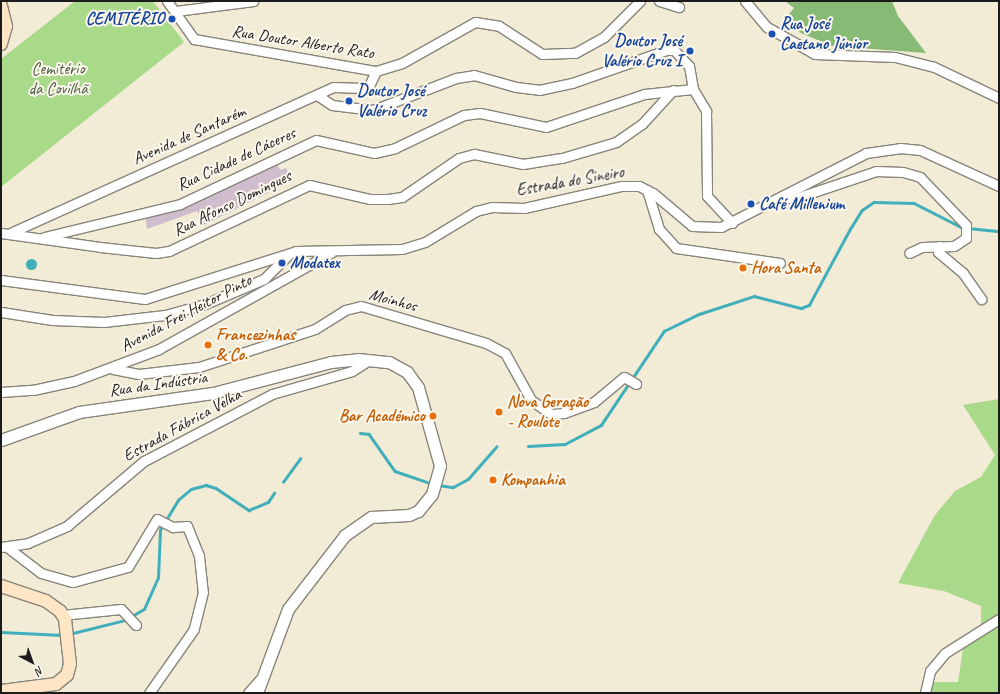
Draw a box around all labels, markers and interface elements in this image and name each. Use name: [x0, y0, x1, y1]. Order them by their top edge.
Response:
place label: CEMITÉRIO: [86, 9, 164, 29]
marker: CEMITÉRIO: [167, 14, 177, 24]
place label: Rua José Caetano Júnior: [780, 14, 867, 54]
street label: Rua Doutor Alberto Rato: [230, 21, 376, 63]
marker: Rua José Caetano Júnior: [767, 29, 777, 39]
place label: Doutor José Valério Cruz I: [602, 31, 682, 71]
marker: Doutor José Valério Cruz I: [685, 46, 695, 56]
park label: Cemitério da Covilhã: [28, 59, 88, 99]
place label: Doutor José Valério Cruz: [357, 81, 426, 121]
marker: Doutor José Valério Cruz: [344, 96, 354, 106]
street label: Avenida de Santarém: [129, 101, 249, 169]
street label: Rua Cidade de Cáceres: [174, 123, 298, 195]
street label: Estrada do Sineiro: [515, 162, 625, 200]
street label: Rua Afonso Domingues: [170, 166, 294, 240]
place label: Café Millenium: [759, 194, 844, 214]
marker: Café Millenium: [746, 199, 756, 209]
place label: Modatex: [290, 253, 339, 273]
marker: Modatex: [277, 258, 287, 268]
place label: Hora Santa: [751, 258, 820, 278]
marker: Hora Santa: [738, 263, 748, 273]
street label: Avenida Frei Heitor Pinto: [117, 270, 255, 356]
street label: Moinhos: [367, 284, 419, 316]
place label: Francezinhas & Co.: [216, 325, 295, 365]
marker: Francezinhas & Co.: [203, 340, 213, 350]
street label: Rua da Indústria: [108, 367, 208, 401]
street label: Estrada Fábrica Velha: [119, 384, 245, 466]
place label: Nova Geração - Roulote: [507, 392, 587, 432]
place label: Bar Académico: [338, 406, 425, 426]
marker: Nova Geração - Roulote: [494, 407, 504, 417]
marker: Bar Académico: [428, 411, 438, 421]
place label: Kompanhia: [501, 470, 565, 490]
marker: Kompanhia: [488, 475, 498, 485]
north arrow: [12, 642, 52, 682]
text: N: [33, 664, 47, 679]

